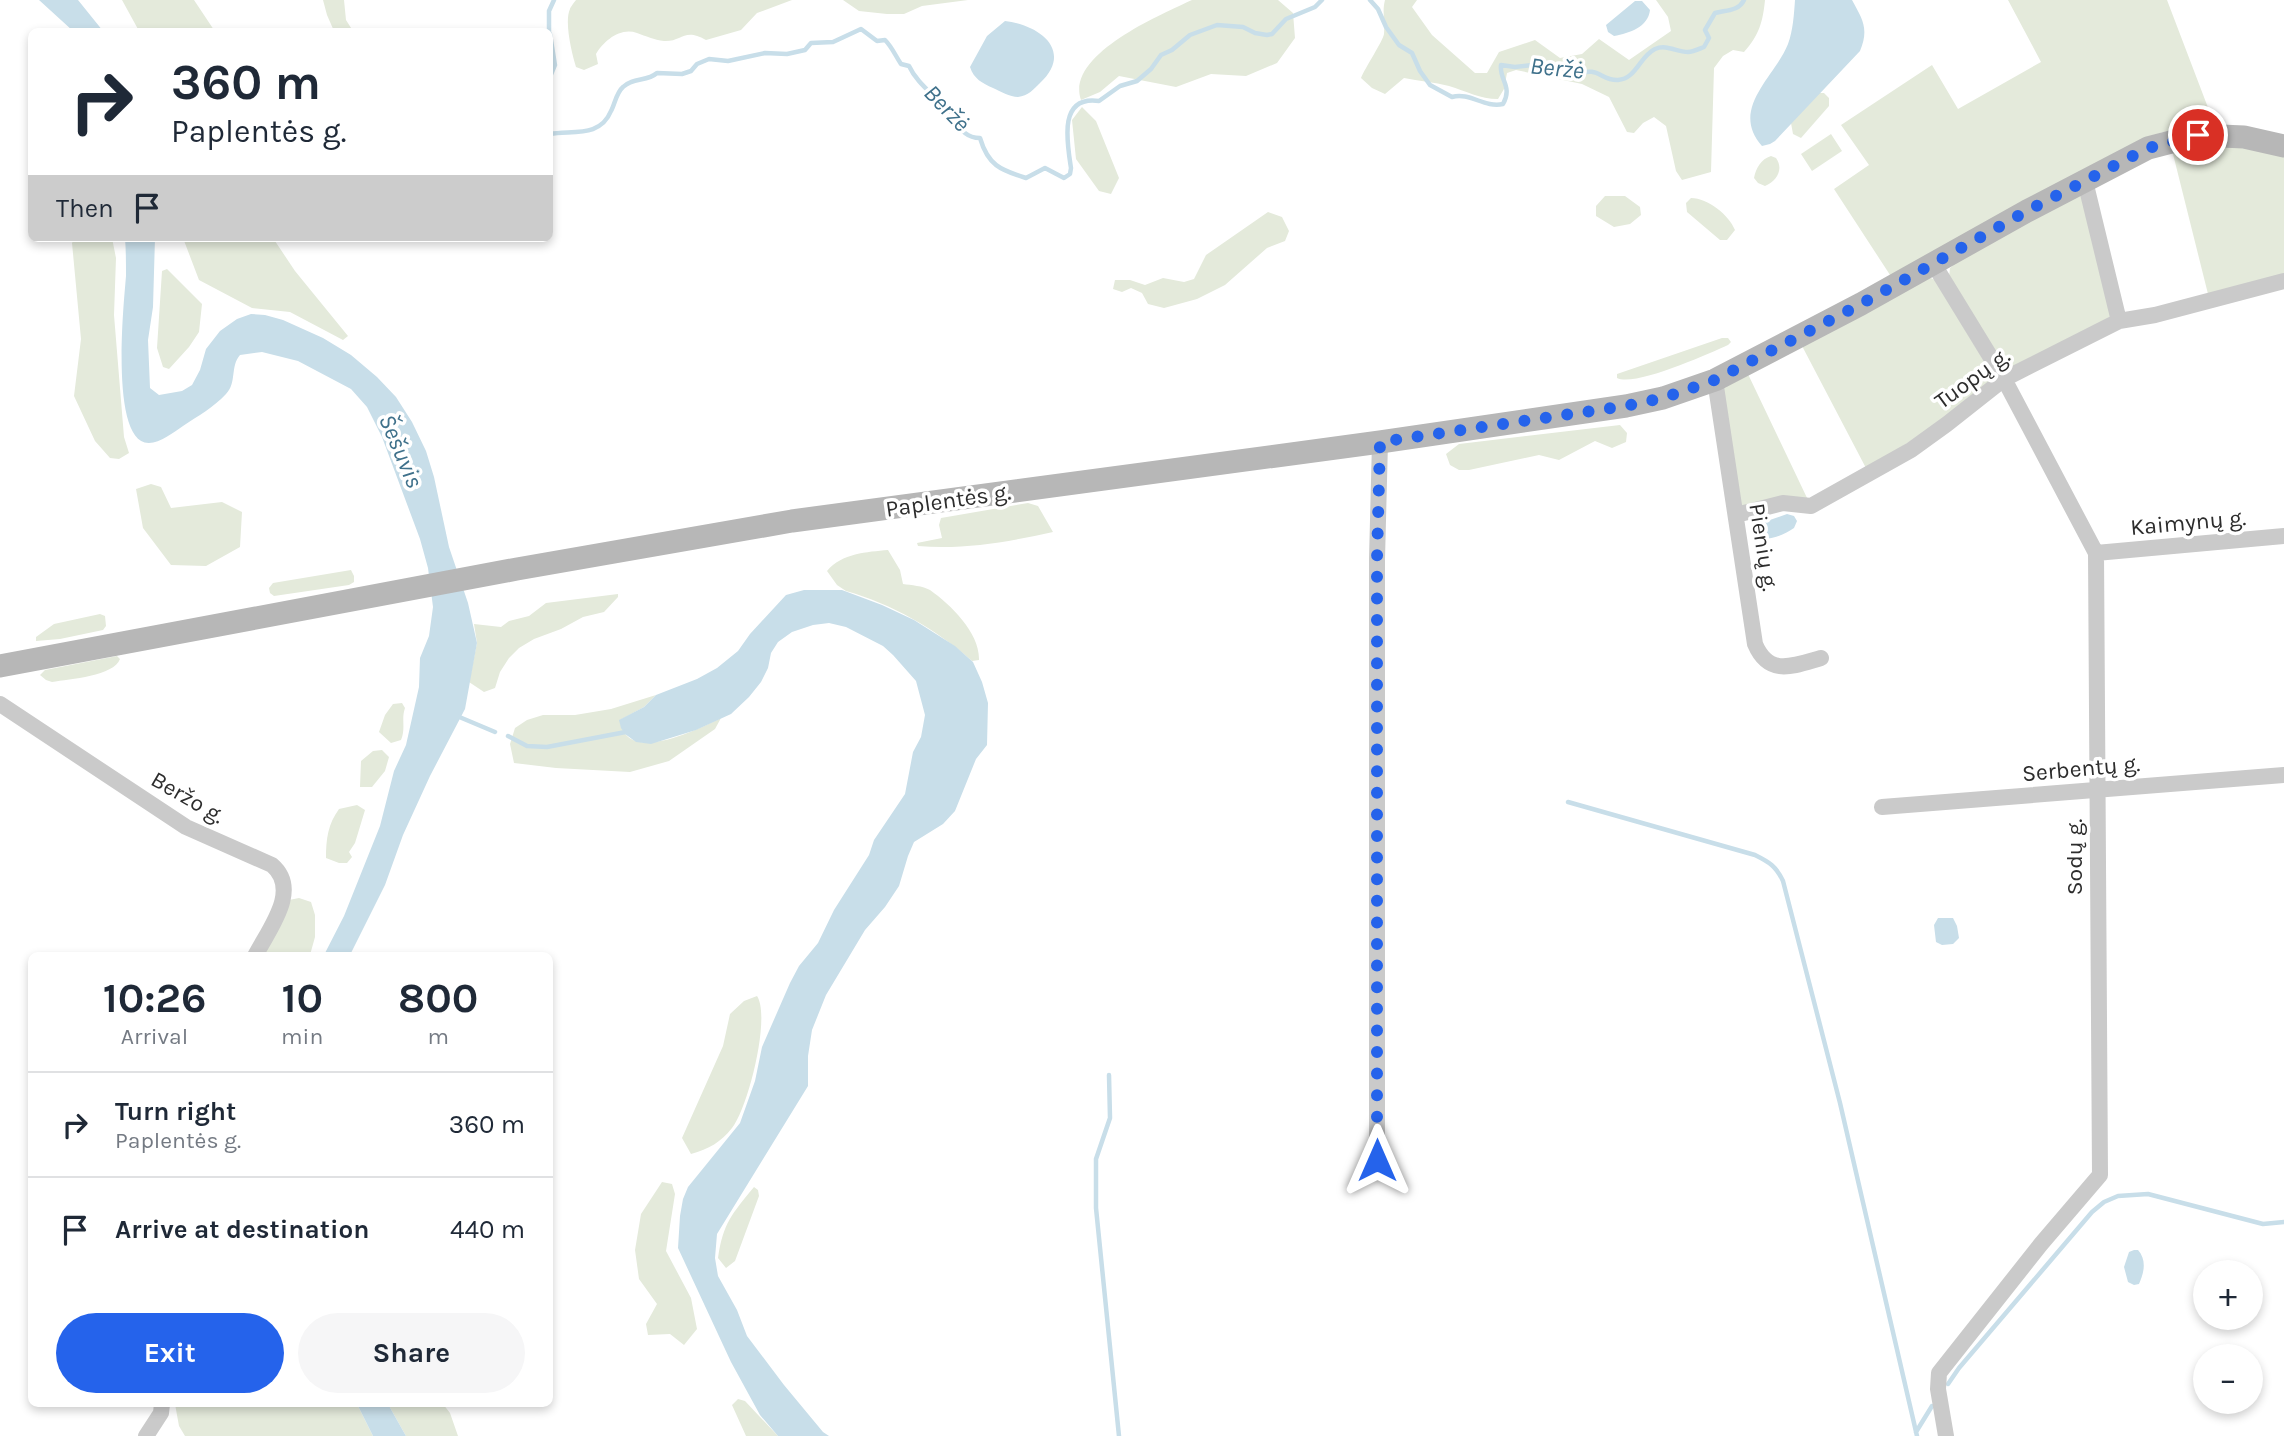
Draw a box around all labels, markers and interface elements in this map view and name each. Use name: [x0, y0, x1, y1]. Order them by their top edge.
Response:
water label: Beržė: [1529, 51, 1585, 85]
text: 360 m: [171, 54, 321, 111]
icon: right: [56, 56, 147, 147]
water label: Beržė: [918, 79, 976, 137]
pin: [2168, 105, 2228, 165]
text: Paplentės g.: [171, 113, 346, 150]
icon: arrive: [2179, 116, 2217, 154]
icon: arrive: [128, 189, 166, 227]
text: Then: [56, 193, 114, 224]
street label: Tuopų g.: [1929, 342, 2015, 415]
water label: Šešuvis: [373, 410, 429, 492]
street label: Paplentės g.: [884, 478, 1012, 523]
street label: Pienių g.: [1743, 501, 1784, 593]
street label: Kaimynų g.: [2129, 504, 2247, 541]
street label: Serbentų g.: [2021, 750, 2141, 787]
street label: Beržo g.: [146, 766, 229, 829]
street label: Sodų g.: [2061, 819, 2088, 895]
text: 10:26: [103, 973, 206, 1023]
text: 10: [281, 973, 323, 1023]
text: 800: [398, 973, 478, 1023]
text: Arrival: [121, 1023, 188, 1050]
text: min: [281, 1023, 323, 1050]
text: m: [427, 1023, 449, 1050]
text: Turn right: [115, 1096, 236, 1127]
icon: right: [56, 1106, 94, 1144]
text: 360 m: [449, 1109, 525, 1140]
position arrow: [1340, 1123, 1414, 1197]
text: Paplentės g.: [115, 1127, 241, 1154]
icon: arrive: [56, 1211, 94, 1249]
text: Arrive at destination: [115, 1214, 369, 1245]
text: 440 m: [450, 1214, 525, 1245]
map controls: [2193, 1260, 2263, 1414]
button: +: [2193, 1260, 2263, 1330]
button: Exit: [56, 1313, 284, 1393]
button: Share: [298, 1313, 525, 1393]
button: −: [2193, 1344, 2263, 1414]

